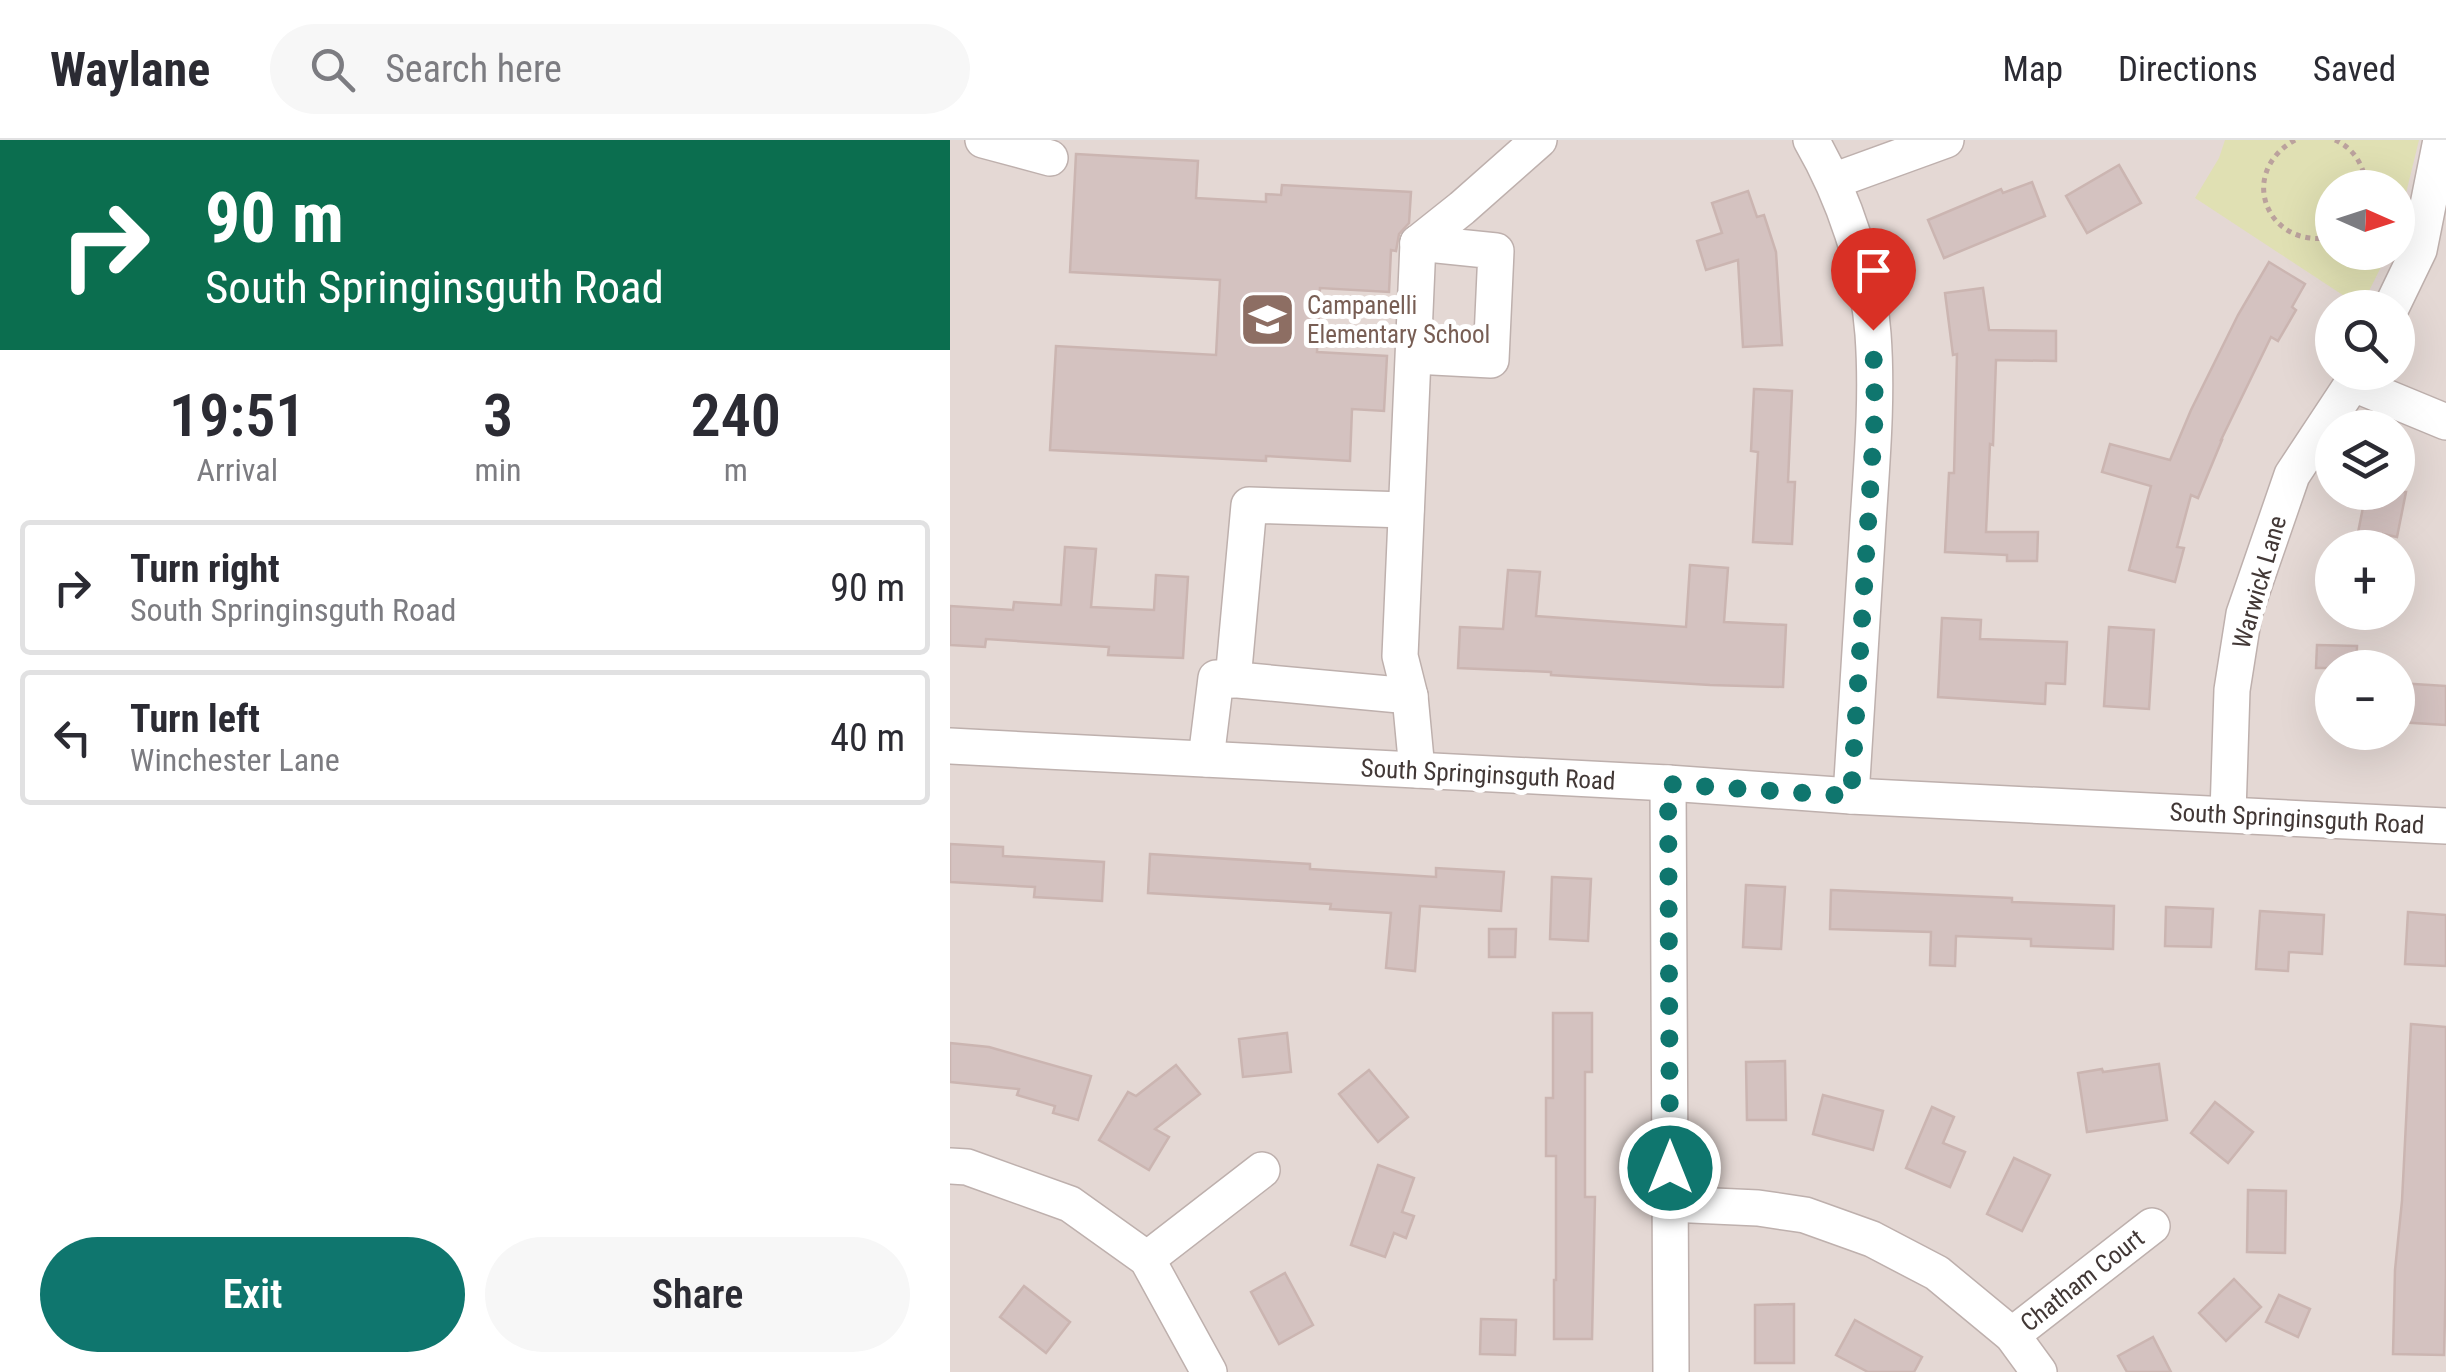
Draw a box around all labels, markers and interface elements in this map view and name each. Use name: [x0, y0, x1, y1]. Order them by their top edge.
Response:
search box: [270, 24, 970, 114]
text: Waylane: [50, 41, 210, 98]
icon: search: [305, 42, 360, 97]
text: Search here: [385, 47, 562, 91]
text: Map: [2003, 49, 2063, 90]
text: Directions: [2118, 49, 2258, 90]
text: Saved: [2313, 49, 2396, 90]
north arrow: [2315, 170, 2415, 270]
map controls: [2315, 170, 2415, 750]
text: 90 m: [205, 177, 344, 259]
icon: right: [40, 180, 170, 310]
pin: [1831, 228, 1916, 331]
icon: arrive: [1846, 243, 1901, 298]
text: South Springinsguth Road: [205, 261, 664, 314]
school or university icon: Campanelli Elementary School: [1238, 289, 1298, 349]
button: search: [2315, 290, 2415, 390]
place label: Campanelli Elementary School: [1307, 291, 1490, 349]
text: 19:51: [169, 380, 306, 451]
text: 3: [483, 380, 513, 451]
text: 240: [690, 380, 781, 451]
button: layers: [2315, 410, 2415, 510]
text: Arrival: [197, 451, 278, 489]
text: min: [475, 451, 521, 489]
text: m: [724, 451, 748, 489]
street label: Warwick Lane: [2227, 512, 2292, 652]
button: +: [2315, 530, 2415, 630]
text: Turn right: [130, 547, 280, 591]
icon: right: [45, 560, 100, 615]
text: 90 m: [830, 566, 905, 610]
text: South Springinsguth Road: [130, 591, 456, 629]
button: −: [2315, 650, 2415, 750]
text: Turn left: [130, 697, 260, 741]
icon: left: [45, 710, 100, 765]
text: 40 m: [830, 716, 905, 760]
text: Winchester Lane: [130, 741, 340, 779]
street label: South Springinsguth Road: [1360, 753, 1616, 796]
street label: South Springinsguth Road: [2169, 797, 2425, 840]
position arrow: [1618, 1116, 1722, 1220]
street label: Chatham Court: [2015, 1223, 2150, 1338]
button: Exit: [40, 1237, 465, 1352]
button: Share: [485, 1237, 910, 1352]

